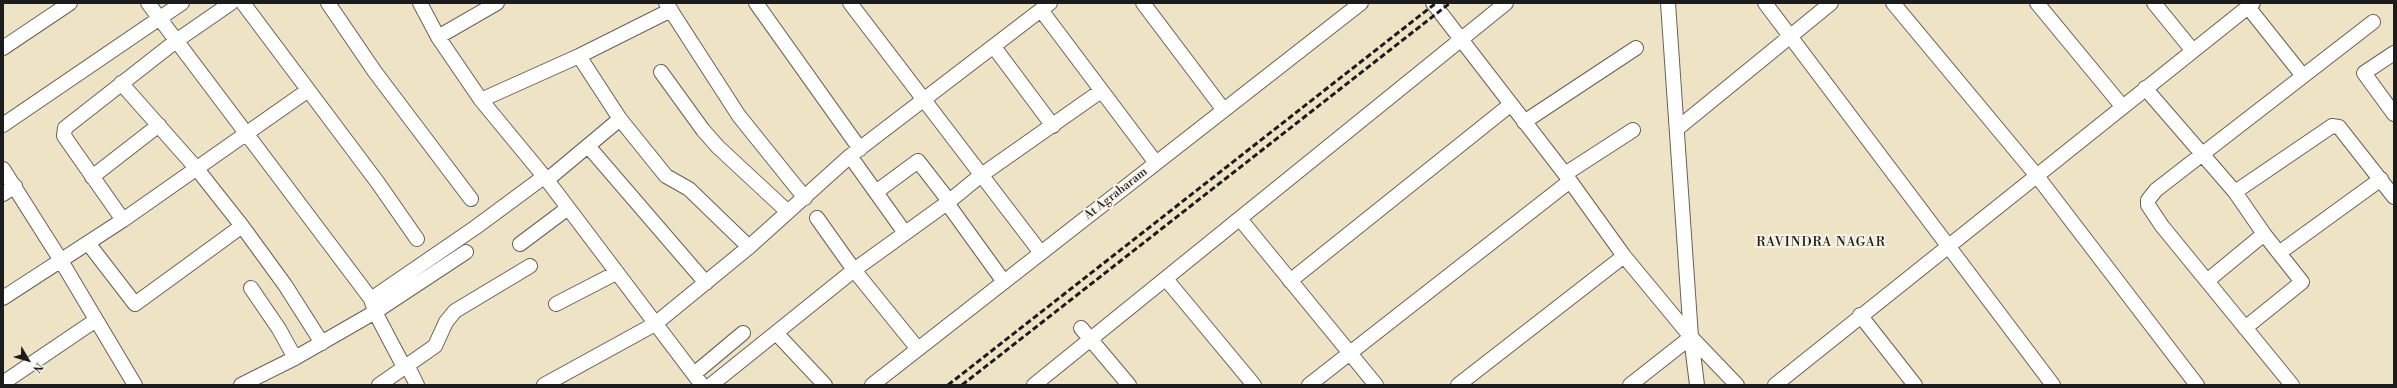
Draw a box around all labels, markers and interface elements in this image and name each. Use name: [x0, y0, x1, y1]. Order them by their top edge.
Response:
street label: At Agraharam: [1082, 165, 1150, 223]
district label: RAVINDRA NAGAR: [1756, 235, 1886, 251]
north arrow: [8, 340, 48, 380]
text: N: [29, 360, 46, 375]

